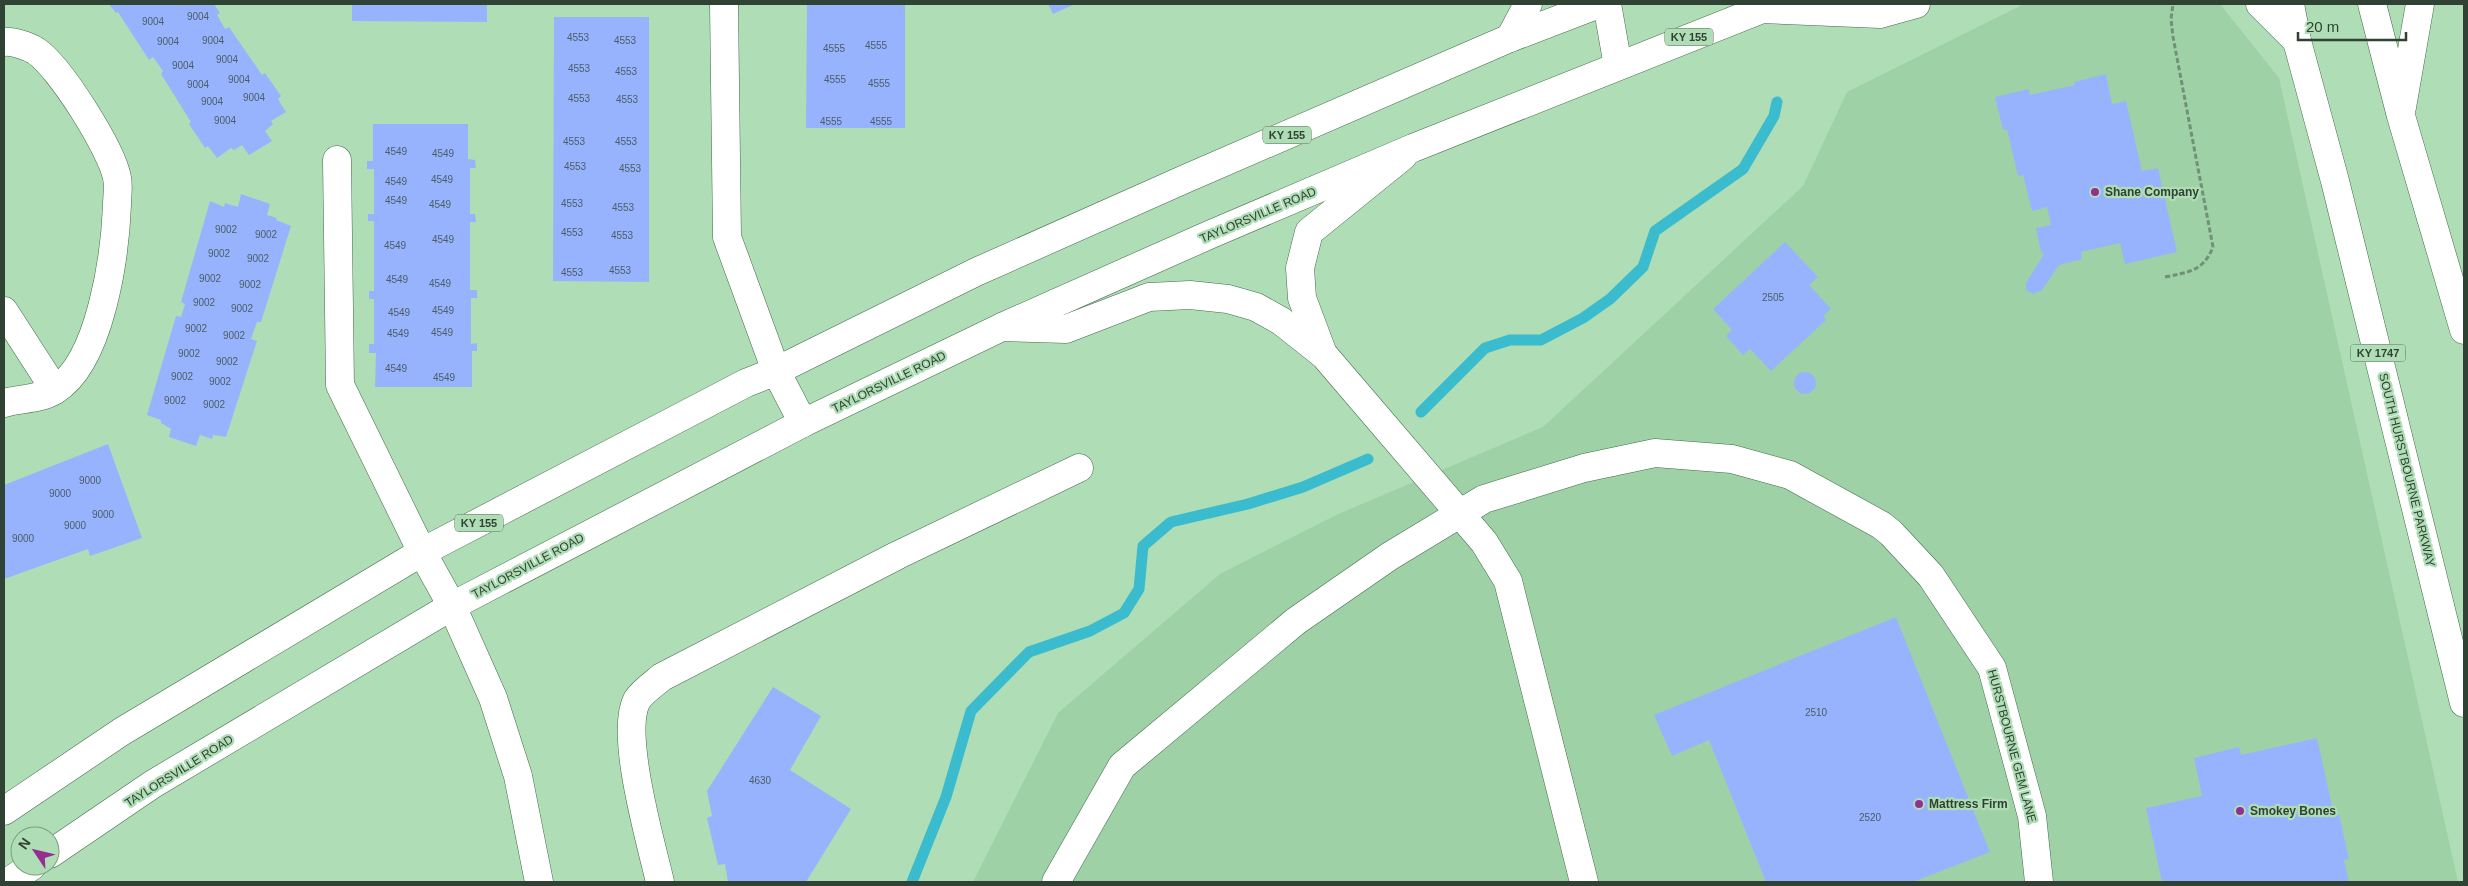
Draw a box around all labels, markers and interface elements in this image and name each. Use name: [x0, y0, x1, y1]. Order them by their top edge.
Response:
scale bar: [2298, 10, 2406, 42]
house number: 9004: [187, 11, 210, 22]
house number: 9004: [142, 16, 165, 27]
text: 20 m: [2306, 18, 2339, 35]
road number: KY 155: [1665, 28, 1713, 46]
house number: 4553: [567, 32, 590, 43]
house number: 9004: [202, 35, 225, 46]
house number: 4553: [614, 35, 637, 46]
house number: 9004: [157, 36, 180, 47]
house number: 4555: [865, 40, 888, 51]
house number: 4555: [823, 43, 846, 54]
house number: 9004: [216, 54, 239, 65]
house number: 9004: [172, 60, 195, 71]
house number: 4553: [568, 63, 591, 74]
house number: 4553: [615, 66, 638, 77]
house number: 9004: [228, 74, 251, 85]
house number: 4555: [824, 74, 847, 85]
house number: 4555: [868, 78, 891, 89]
house number: 9004: [187, 79, 210, 90]
house number: 9004: [243, 92, 266, 103]
house number: 4553: [568, 93, 591, 104]
house number: 4553: [616, 94, 639, 105]
house number: 9004: [201, 96, 224, 107]
house number: 9004: [214, 115, 237, 126]
house number: 4555: [820, 116, 843, 127]
house number: 4555: [870, 116, 893, 127]
road number: KY 155: [1263, 126, 1311, 144]
house number: 4553: [563, 136, 586, 147]
house number: 4553: [615, 136, 638, 147]
house number: 4549: [385, 146, 408, 157]
house number: 4549: [432, 148, 455, 159]
house number: 4553: [564, 161, 587, 172]
house number: 4553: [619, 163, 642, 174]
house number: 4549: [431, 174, 454, 185]
house number: 4549: [385, 176, 408, 187]
street label: TAYLORSVILLE ROAD: [1198, 184, 1319, 246]
place label: Shane Company: [2105, 185, 2199, 199]
marker: Shane Company: [2089, 186, 2101, 198]
house number: 4549: [385, 195, 408, 206]
house number: 4553: [561, 198, 584, 209]
house number: 4549: [429, 199, 452, 210]
house number: 4553: [612, 202, 635, 213]
house number: 9002: [215, 224, 238, 235]
house number: 4553: [561, 227, 584, 238]
house number: 9002: [255, 229, 278, 240]
house number: 4553: [611, 230, 634, 241]
house number: 4549: [432, 234, 455, 245]
house number: 4549: [384, 240, 407, 251]
house number: 9002: [208, 248, 231, 259]
house number: 9002: [247, 253, 270, 264]
house number: 4553: [609, 265, 632, 276]
house number: 4553: [561, 267, 584, 278]
house number: 9002: [199, 273, 222, 284]
house number: 4549: [386, 274, 409, 285]
house number: 4549: [429, 278, 452, 289]
house number: 9002: [239, 279, 262, 290]
house number: 2505: [1762, 292, 1785, 303]
house number: 9002: [193, 297, 216, 308]
house number: 9002: [231, 303, 254, 314]
house number: 4549: [432, 305, 455, 316]
house number: 4549: [388, 307, 411, 318]
house number: 9002: [185, 323, 208, 334]
house number: 4549: [431, 327, 454, 338]
house number: 4549: [387, 328, 410, 339]
house number: 9002: [223, 330, 246, 341]
road number: KY 1747: [2350, 344, 2406, 362]
house number: 9002: [178, 348, 201, 359]
street label: TAYLORSVILLE ROAD: [830, 348, 949, 416]
house number: 9002: [216, 356, 239, 367]
house number: 4549: [385, 363, 408, 374]
house number: 9002: [171, 371, 194, 382]
house number: 4549: [433, 372, 456, 383]
street label: SOUTH HURSTBOURNE PARKWAY: [2376, 372, 2438, 568]
house number: 9002: [209, 376, 232, 387]
house number: 9002: [164, 395, 187, 406]
house number: 9002: [203, 399, 226, 410]
house number: 9000: [79, 475, 102, 486]
house number: 9000: [49, 488, 72, 499]
house number: 9000: [92, 509, 115, 520]
road number: KY 155: [455, 514, 503, 532]
house number: 9000: [64, 520, 87, 531]
street label: TAYLORSVILLE ROAD: [470, 530, 587, 602]
house number: 9000: [12, 533, 35, 544]
street label: HURSTBOURNE GEM LANE: [1985, 668, 2039, 824]
house number: 2510: [1805, 707, 1828, 718]
street label: TAYLORSVILLE ROAD: [122, 732, 236, 810]
house number: 4630: [749, 775, 772, 786]
place label: Mattress Firm: [1929, 797, 2008, 811]
marker: Mattress Firm: [1913, 798, 1925, 810]
place label: Smokey Bones: [2250, 804, 2336, 818]
marker: Smokey Bones: [2234, 805, 2246, 817]
house number: 2520: [1859, 812, 1882, 823]
north arrow: [10, 826, 60, 876]
text: N: [15, 835, 34, 852]

